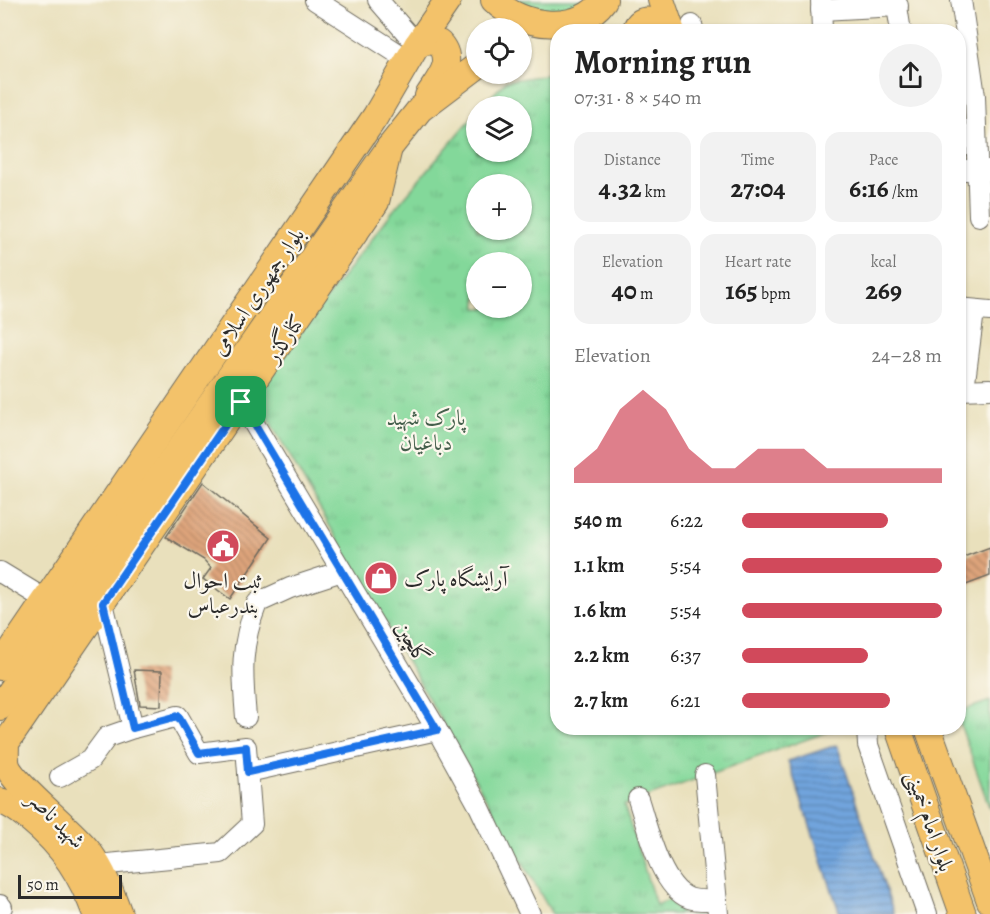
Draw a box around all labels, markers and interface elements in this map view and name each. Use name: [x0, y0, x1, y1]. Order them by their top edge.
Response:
map controls: [466, 18, 532, 318]
button: locate: [466, 18, 532, 84]
text: Morning run: [574, 39, 751, 84]
button: share: [879, 44, 942, 107]
text: 07:31 · 8 × 540 m: [574, 84, 702, 111]
button: layers: [466, 96, 532, 162]
text: Distance: [604, 149, 661, 171]
text: Time: [741, 149, 775, 171]
text: Pace: [869, 149, 898, 171]
text: 4.32: [599, 171, 642, 206]
text: 27:04: [730, 171, 786, 206]
text: 6:16: [849, 171, 889, 206]
button: +: [466, 174, 532, 240]
text: km: [642, 181, 666, 203]
text: /km: [889, 181, 918, 203]
street label: بلوار جمهوری اسلامی: [204, 222, 312, 361]
text: Elevation: [602, 251, 663, 273]
text: Heart rate: [725, 251, 791, 273]
text: kcal: [871, 251, 896, 273]
button: −: [466, 252, 532, 318]
text: 40: [611, 273, 637, 308]
text: 165: [725, 273, 758, 308]
text: 269: [865, 273, 902, 308]
text: m: [637, 283, 653, 305]
text: bpm: [758, 283, 791, 305]
street label: کنارگذر: [256, 308, 312, 370]
text: Elevation: [574, 342, 651, 369]
text: 24–28 m: [871, 342, 942, 369]
pin: [215, 376, 266, 427]
icon: arrive: [224, 385, 257, 418]
park label: پارک شهید دباغیان: [386, 403, 467, 458]
text: 540 m: [574, 507, 622, 534]
text: 6:22: [670, 507, 703, 534]
public building icon: ثبت احوال بندرعباس: [205, 528, 241, 564]
text: 1.1 km: [574, 552, 624, 579]
text: 5:54: [670, 552, 701, 579]
shop icon: آرایشگاه پارک: [363, 560, 399, 596]
place label: آرایشگاه پارک: [404, 564, 510, 595]
place label: ثبت احوال بندرعباس: [183, 566, 263, 621]
text: 1.6 km: [574, 597, 627, 624]
text: 5:54: [670, 597, 701, 624]
street label: گلچین: [388, 615, 437, 670]
text: 2.2 km: [574, 642, 629, 669]
text: 6:37: [670, 642, 701, 669]
text: 2.7 km: [574, 687, 628, 714]
text: 6:21: [670, 687, 700, 714]
street label: بلوار امام خمینی: [895, 767, 961, 877]
street label: شهید ناصر: [19, 783, 92, 855]
scale bar: [18, 872, 122, 900]
text: 50 m: [27, 874, 59, 896]

